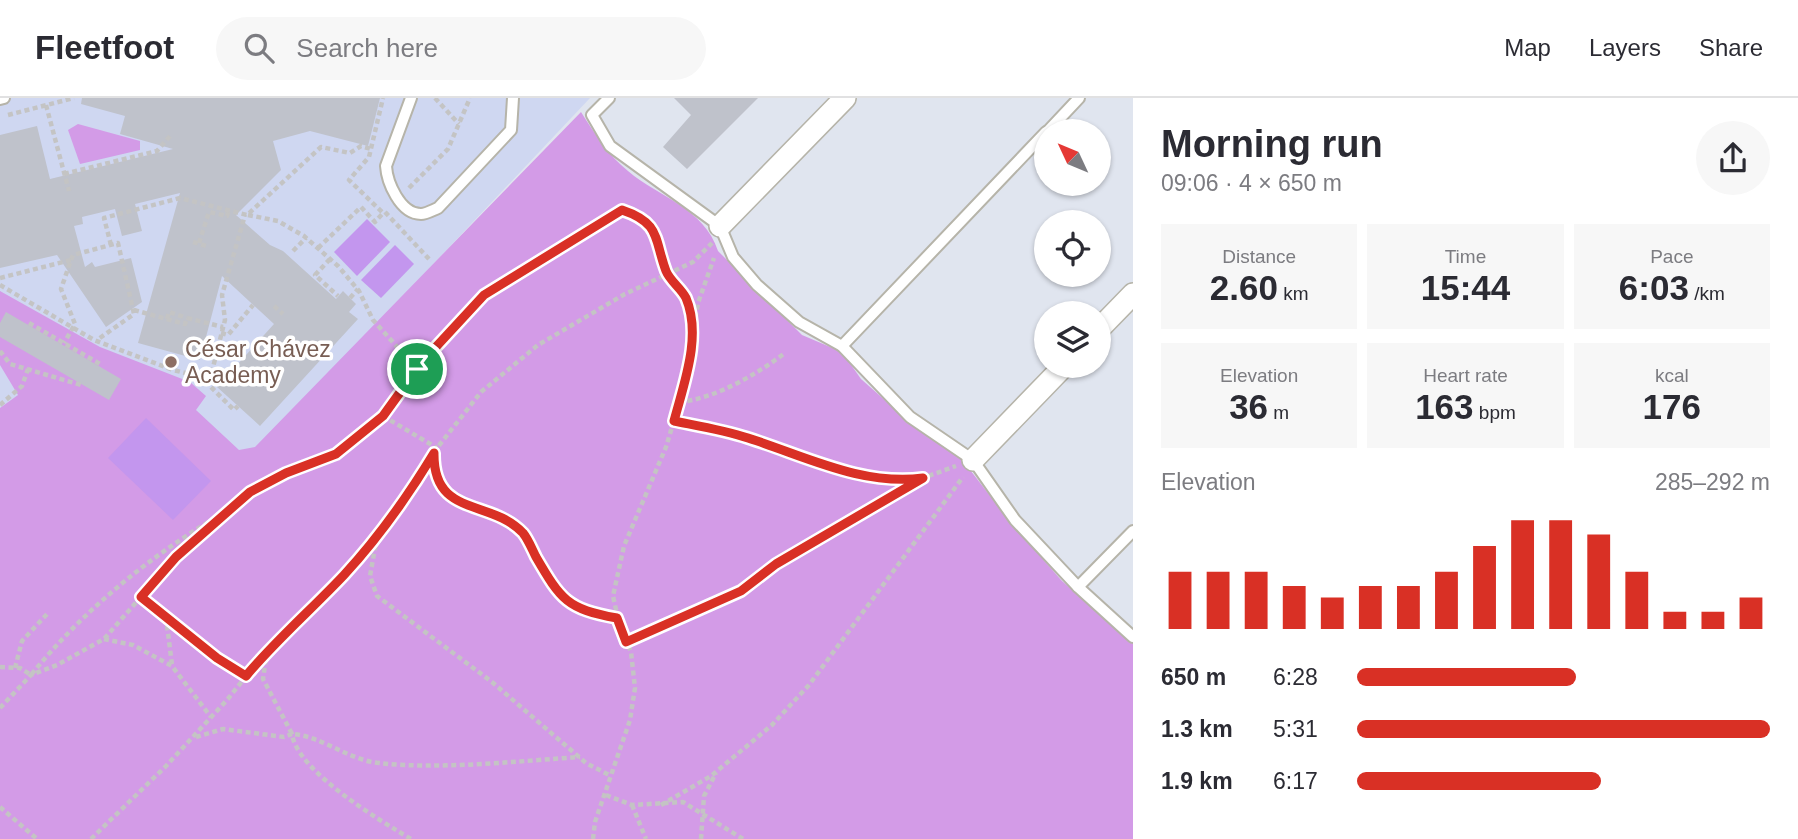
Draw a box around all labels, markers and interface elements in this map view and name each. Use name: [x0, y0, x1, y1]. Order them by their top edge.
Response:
search box: [216, 17, 706, 80]
text: Fleetfoot: [35, 29, 174, 66]
icon: search: [240, 29, 278, 67]
text: Search here: [296, 33, 438, 63]
text: Map: [1504, 34, 1551, 61]
text: Layers: [1589, 34, 1661, 61]
text: Share: [1699, 34, 1763, 61]
north arrow: [1034, 119, 1111, 196]
map controls: [1034, 119, 1111, 378]
button: share: [1696, 121, 1770, 195]
text: Morning run: [1161, 123, 1383, 165]
text: 09:06 · 4 × 650 m: [1161, 170, 1342, 196]
button: locate: [1034, 210, 1111, 287]
text: Distance: [1222, 246, 1296, 267]
text: Time: [1445, 246, 1486, 267]
text: Pace: [1650, 246, 1693, 267]
text: 2.60: [1210, 268, 1278, 307]
text: 15:44: [1421, 268, 1510, 307]
text: 6:03: [1619, 268, 1689, 307]
text: km: [1278, 283, 1309, 304]
text: /km: [1689, 283, 1725, 304]
button: layers: [1034, 301, 1111, 378]
place label: César Chávez Academy: [185, 336, 331, 388]
pin: [387, 339, 447, 399]
icon: arrive: [398, 350, 436, 388]
marker: César Chávez Academy: [163, 354, 179, 370]
text: Elevation: [1220, 365, 1298, 386]
text: Heart rate: [1423, 365, 1508, 386]
text: kcal: [1655, 365, 1689, 386]
text: 36: [1229, 387, 1268, 426]
text: 163: [1415, 387, 1474, 426]
text: 176: [1643, 387, 1701, 426]
text: m: [1268, 402, 1289, 423]
text: bpm: [1474, 402, 1516, 423]
text: Elevation: [1161, 469, 1256, 495]
text: 285–292 m: [1655, 469, 1770, 495]
text: 650 m: [1161, 664, 1226, 690]
text: 6:28: [1273, 664, 1318, 690]
text: 1.3 km: [1161, 716, 1233, 742]
text: 5:31: [1273, 716, 1318, 742]
text: 1.9 km: [1161, 768, 1233, 794]
text: 6:17: [1273, 768, 1318, 794]

